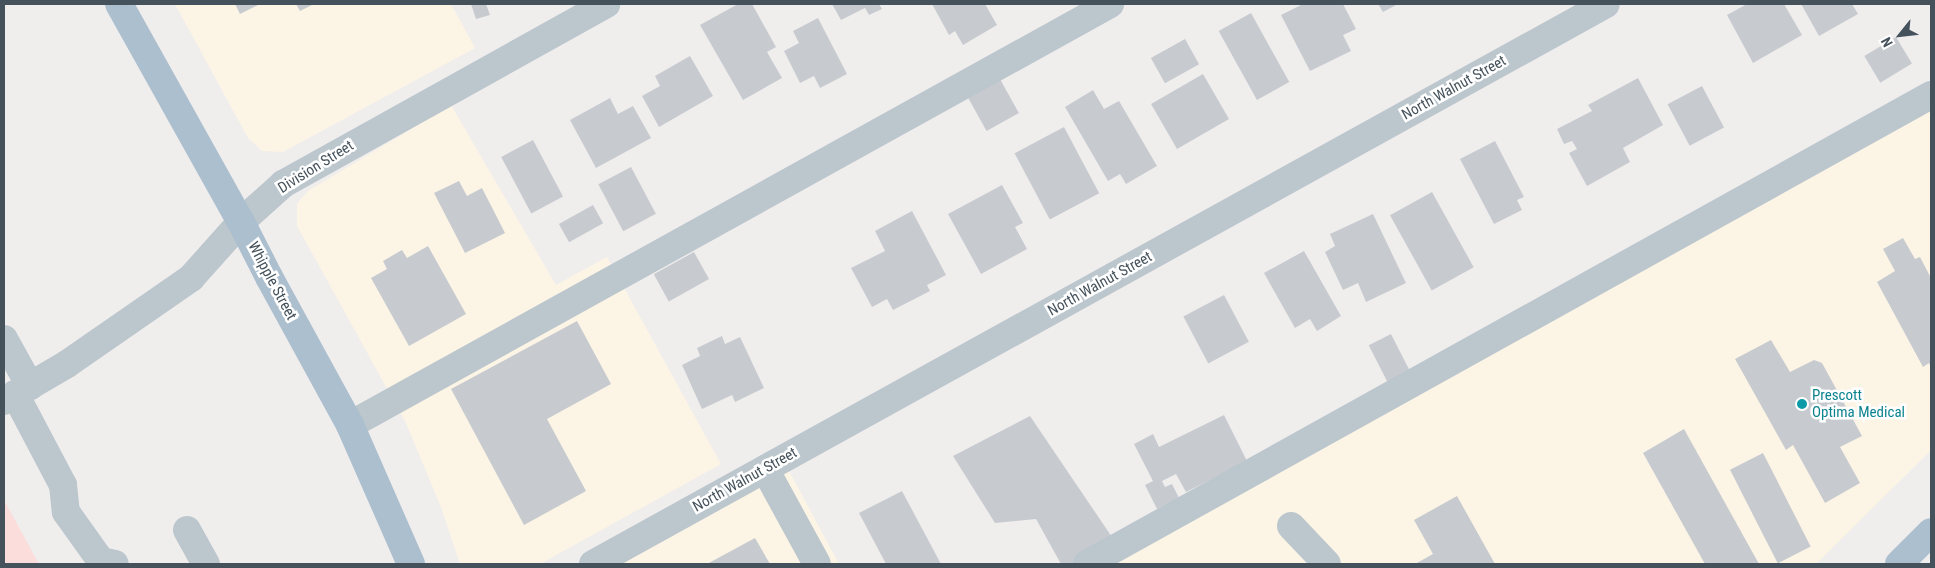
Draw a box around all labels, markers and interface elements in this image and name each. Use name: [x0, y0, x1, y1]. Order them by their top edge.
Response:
north arrow: [1875, 10, 1925, 60]
text: N: [1878, 35, 1896, 50]
street label: North Walnut Street: [1399, 52, 1509, 124]
street label: Division Street: [275, 137, 357, 197]
street label: Whipple Street: [244, 239, 300, 323]
street label: North Walnut Street: [1045, 248, 1155, 320]
place label: Prescott Optima Medical: [1812, 386, 1905, 421]
marker: Prescott Optima Medical: [1796, 398, 1808, 410]
street label: North Walnut Street: [690, 444, 800, 516]

